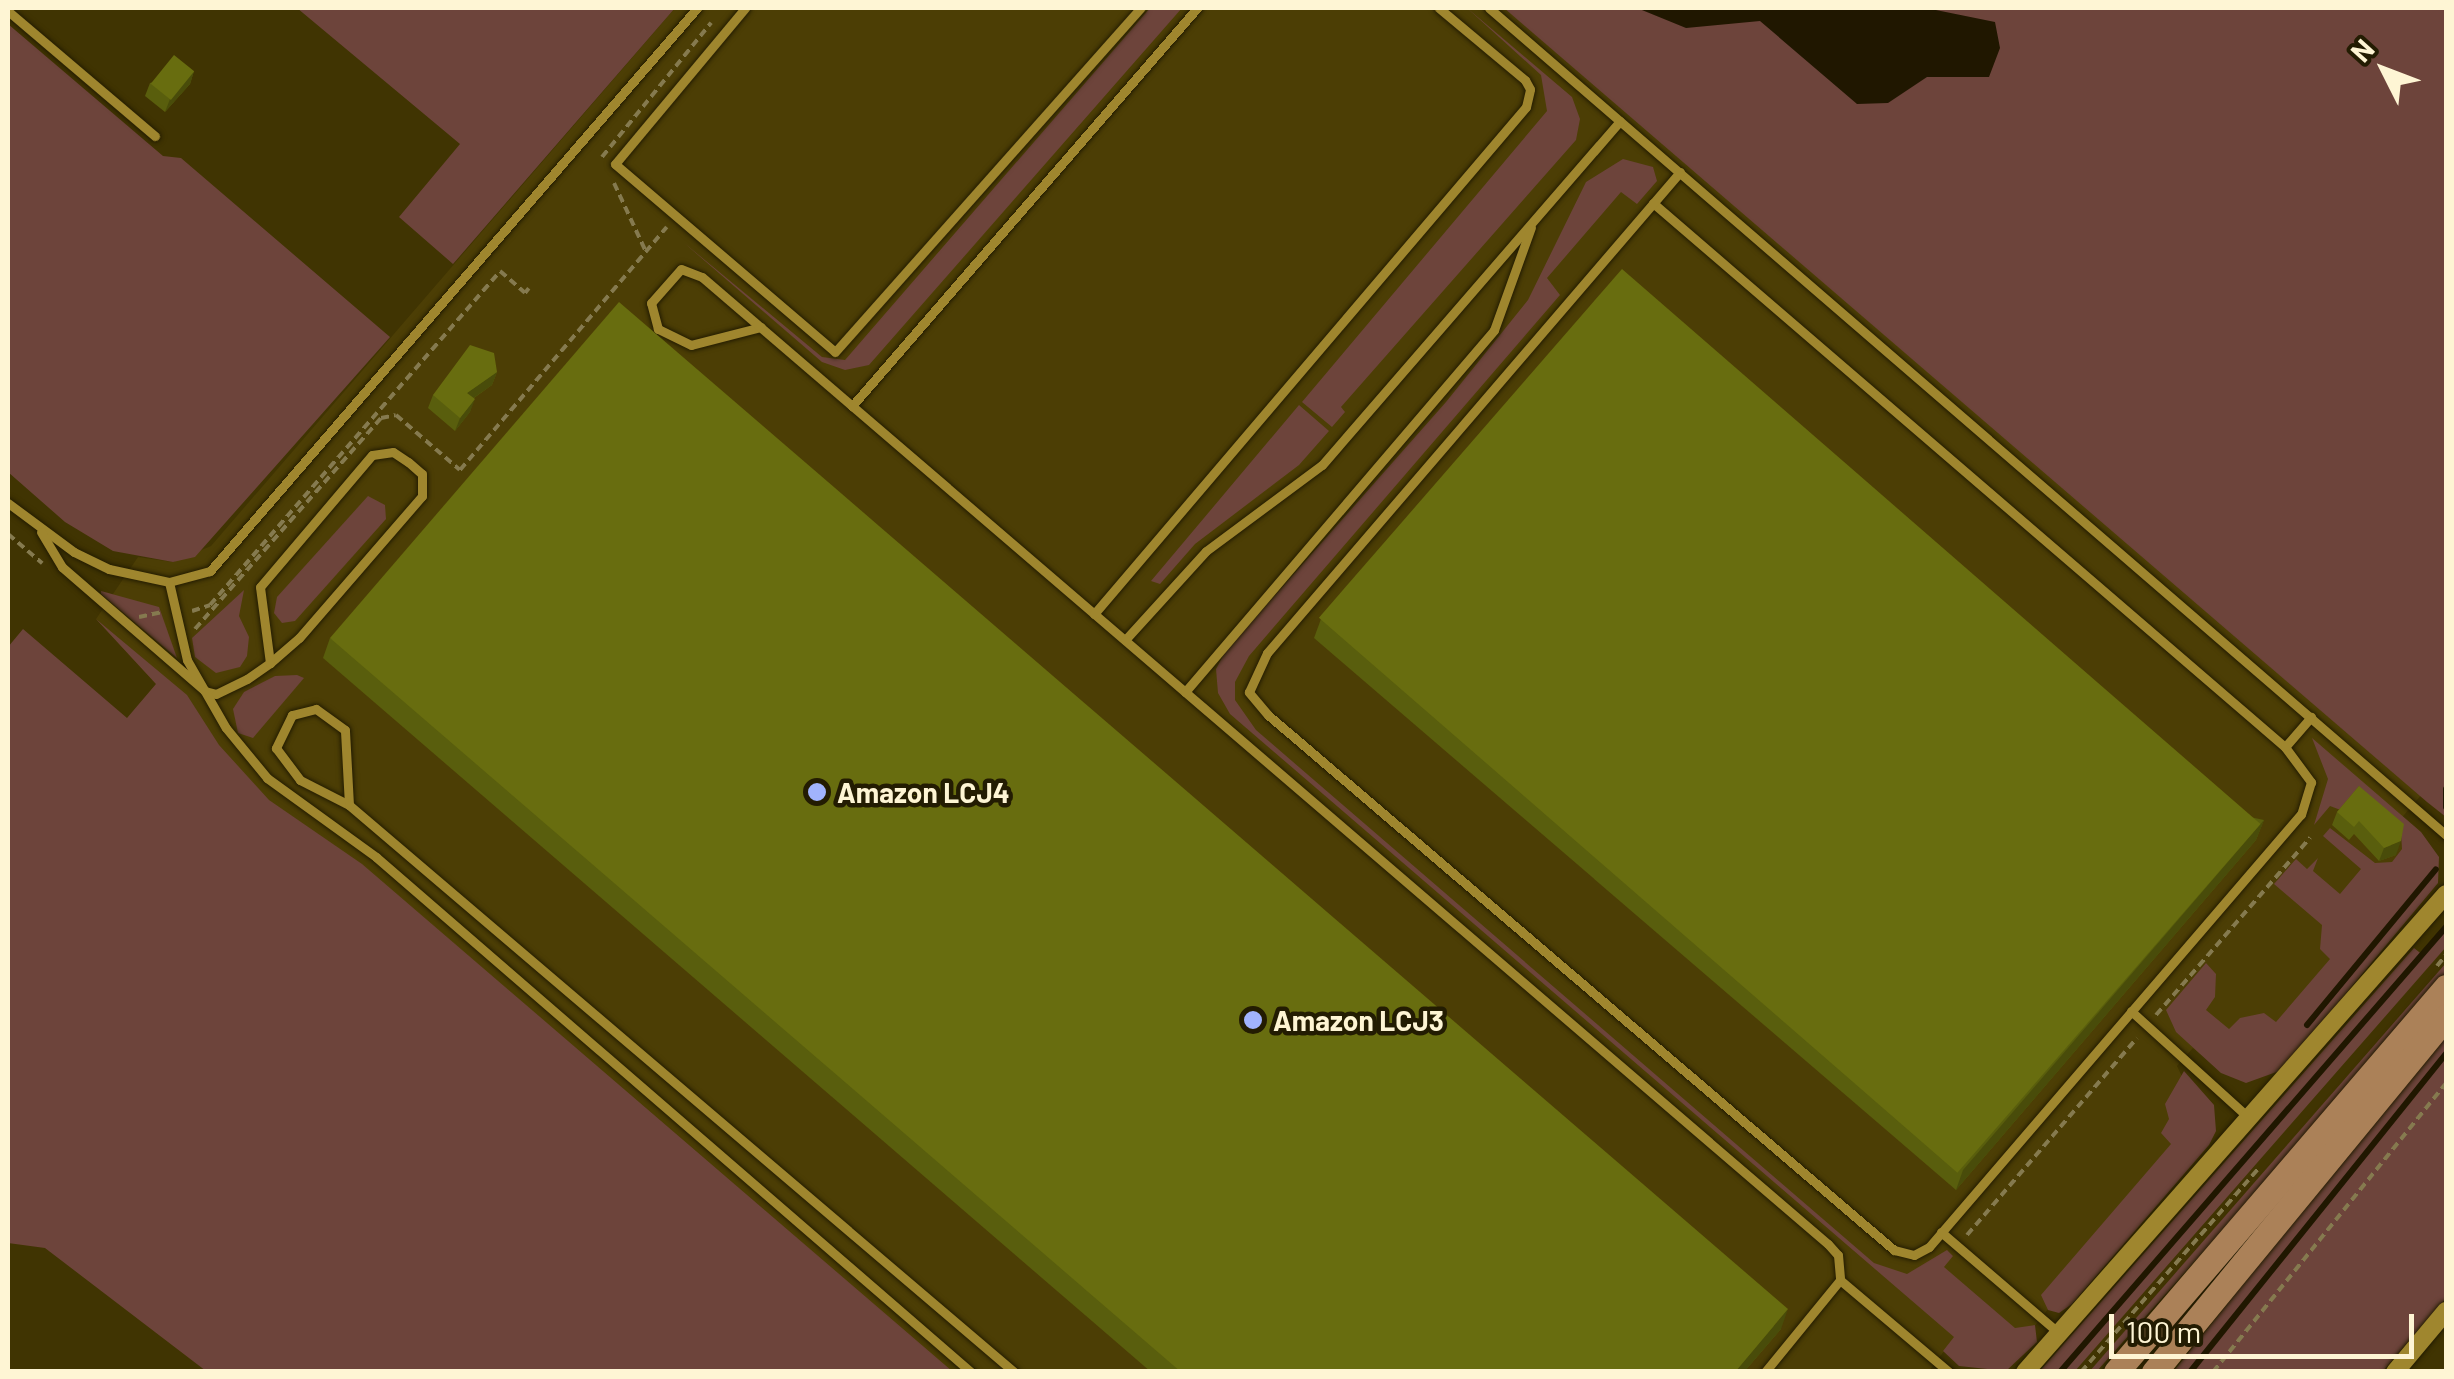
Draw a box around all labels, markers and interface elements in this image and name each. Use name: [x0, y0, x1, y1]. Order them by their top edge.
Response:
north arrow: [2334, 20, 2434, 120]
text: N: [2343, 32, 2381, 68]
place label: Amazon LCJ4: [837, 775, 1010, 809]
marker: Amazon LCJ4: [806, 781, 828, 803]
place label: Amazon LCJ3: [1273, 1003, 1444, 1037]
marker: Amazon LCJ3: [1242, 1009, 1264, 1031]
scale bar: [2114, 1294, 2419, 1356]
text: 100 m: [2126, 1313, 2201, 1349]

